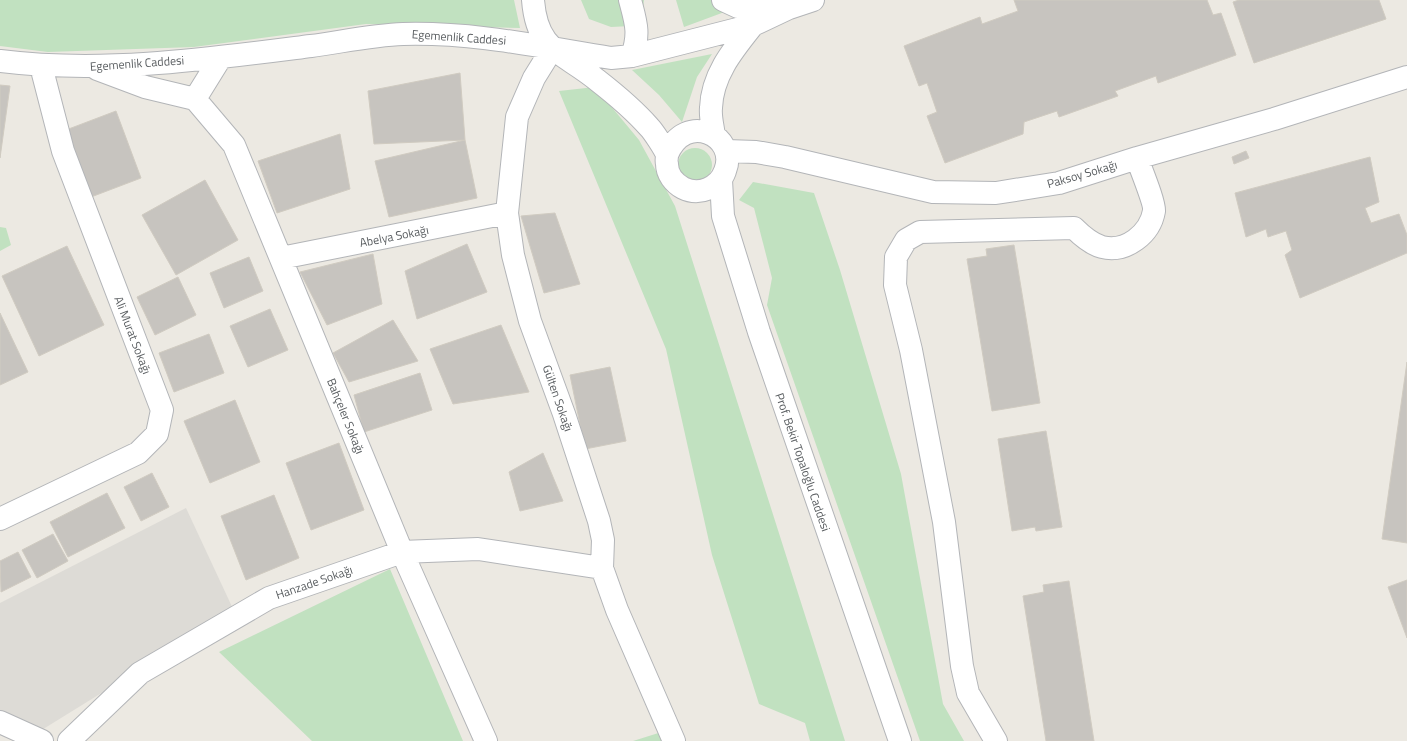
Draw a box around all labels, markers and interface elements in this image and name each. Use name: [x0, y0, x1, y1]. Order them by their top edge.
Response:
street label: Egemenlik Caddesi: [411, 24, 507, 50]
street label: Egemenlik Caddesi: [89, 50, 185, 76]
street label: Paksoy Sokağı: [1045, 155, 1119, 193]
street label: Abelya Sokağı: [358, 220, 430, 252]
street label: Ali Murat Sokağı: [109, 293, 157, 377]
street label: Gülten Sokağı: [538, 362, 578, 434]
street label: Bahçeler Sokağı: [322, 375, 370, 457]
street label: Prof. Bekir Topaloğlu Caddesi: [770, 390, 836, 534]
street label: Hanzade Sokağı: [273, 560, 355, 604]

